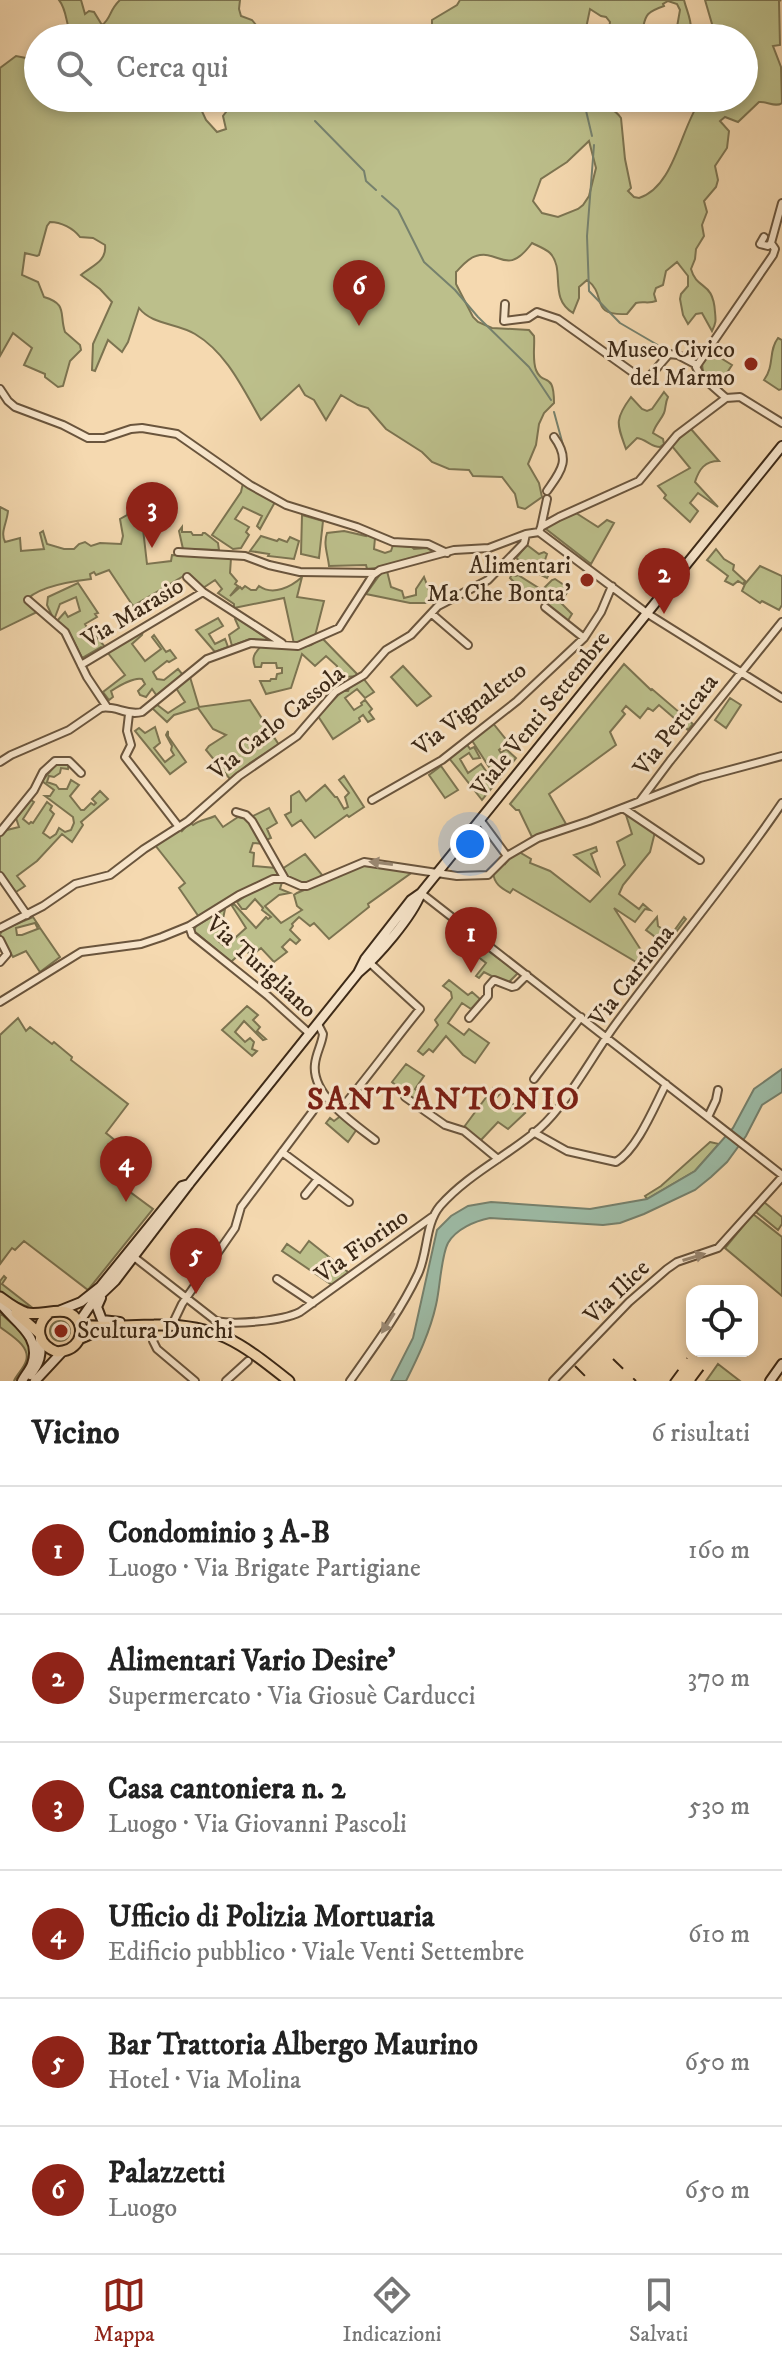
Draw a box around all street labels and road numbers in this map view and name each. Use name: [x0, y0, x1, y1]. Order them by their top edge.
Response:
street label: Via Marasio: [76, 571, 189, 656]
street label: Viale Venti Settembre: [464, 625, 617, 804]
street label: Via Vignaletto: [406, 655, 533, 763]
street label: Via Carlo Cassola: [202, 658, 352, 788]
street label: Via Perticata: [626, 667, 726, 783]
street label: Via Turigliano: [199, 909, 323, 1025]
street label: Via Carriona: [582, 918, 682, 1034]
street label: Via Fiorino: [309, 1202, 415, 1291]
street label: Via Ilice: [577, 1253, 656, 1331]

